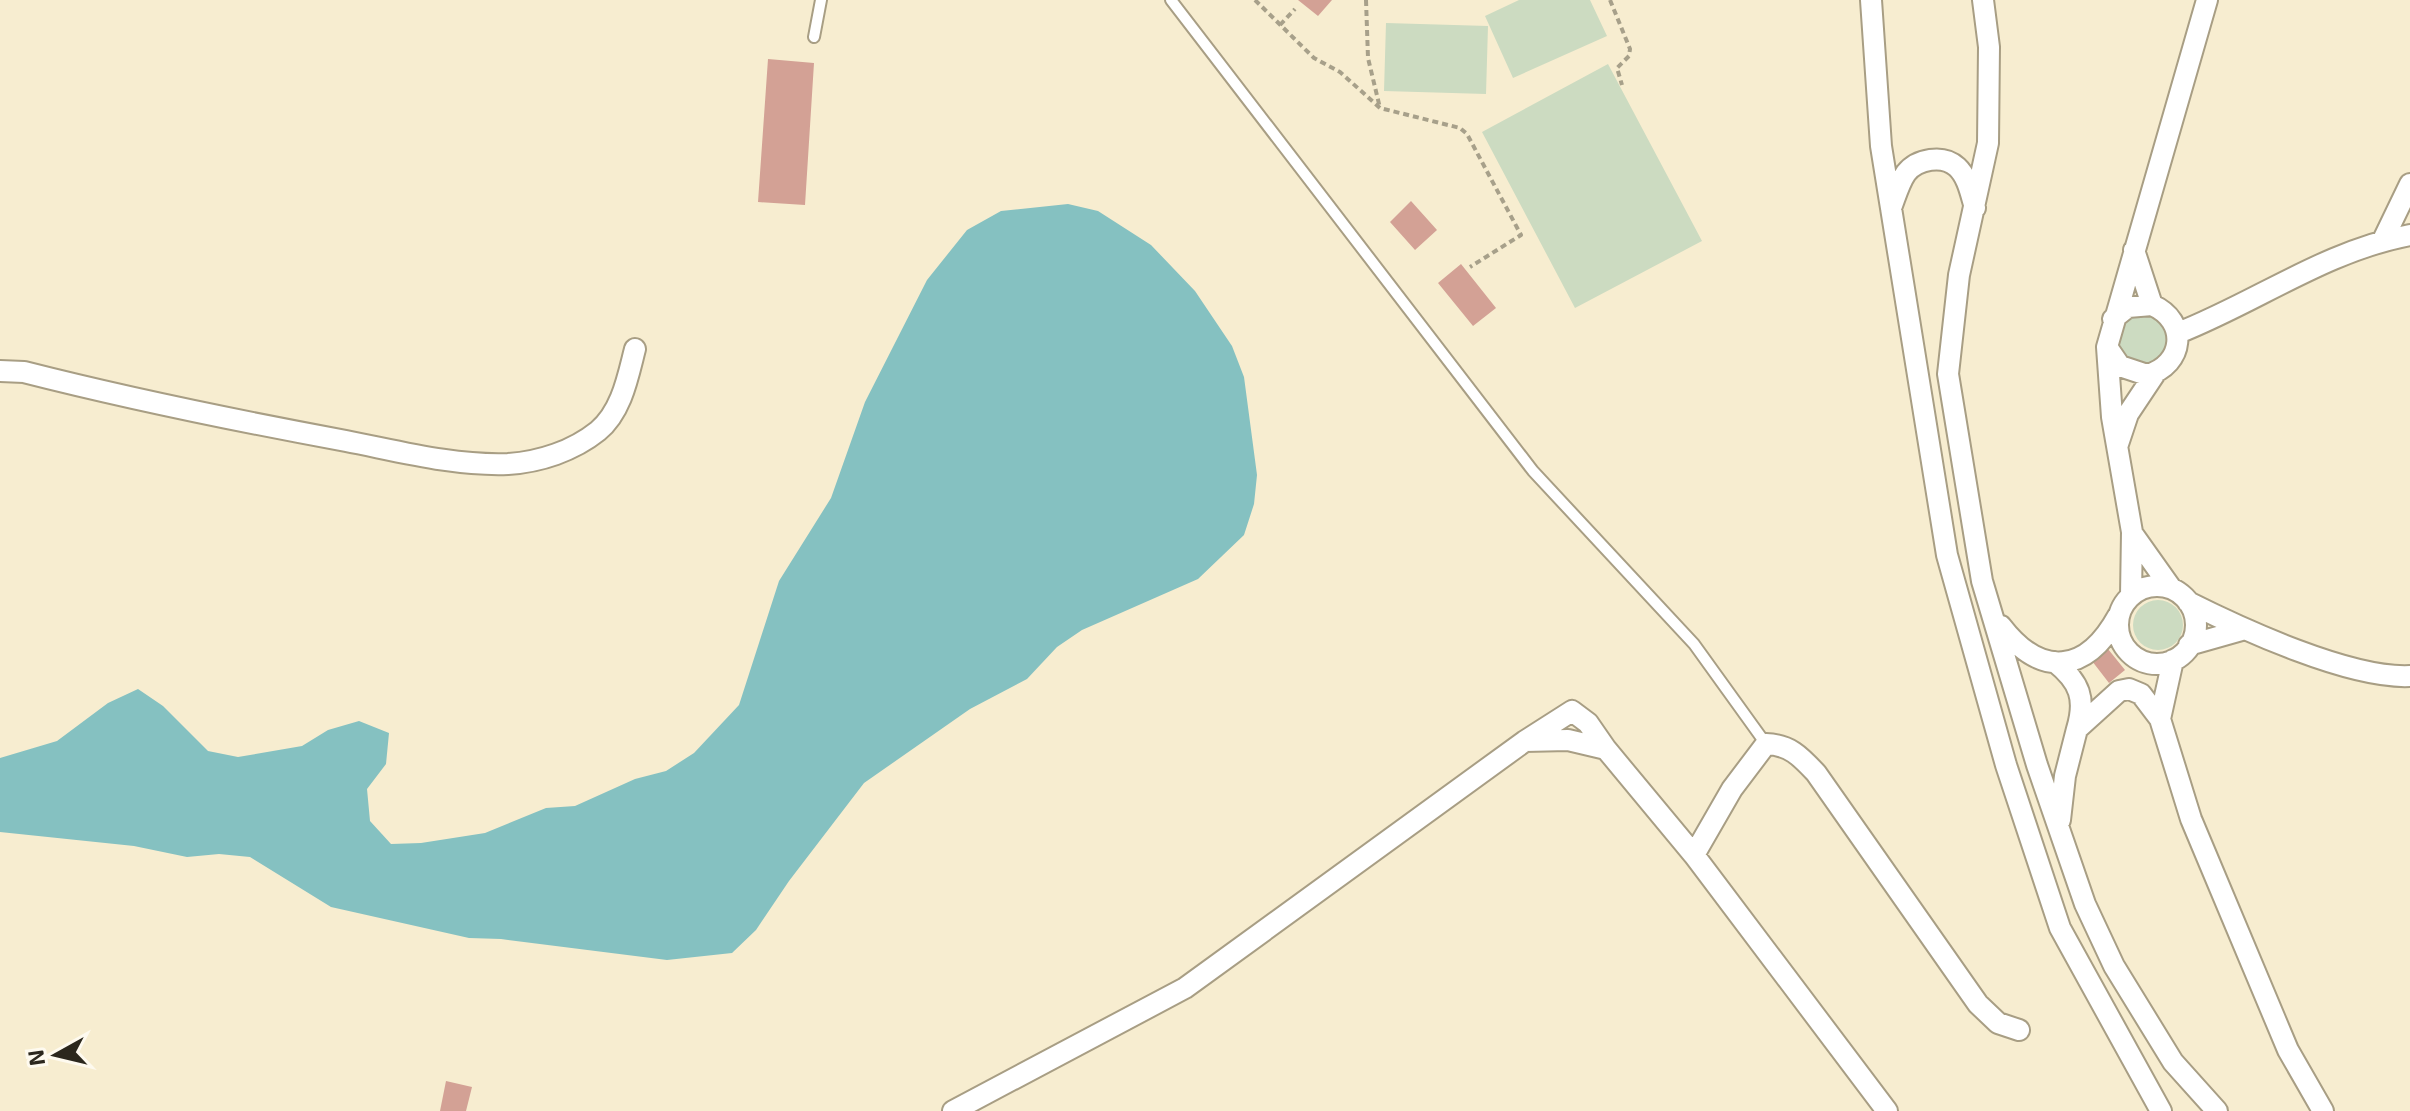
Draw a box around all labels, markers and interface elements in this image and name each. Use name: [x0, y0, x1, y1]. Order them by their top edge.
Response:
north arrow: [16, 1015, 96, 1095]
text: N: [21, 1048, 49, 1068]

